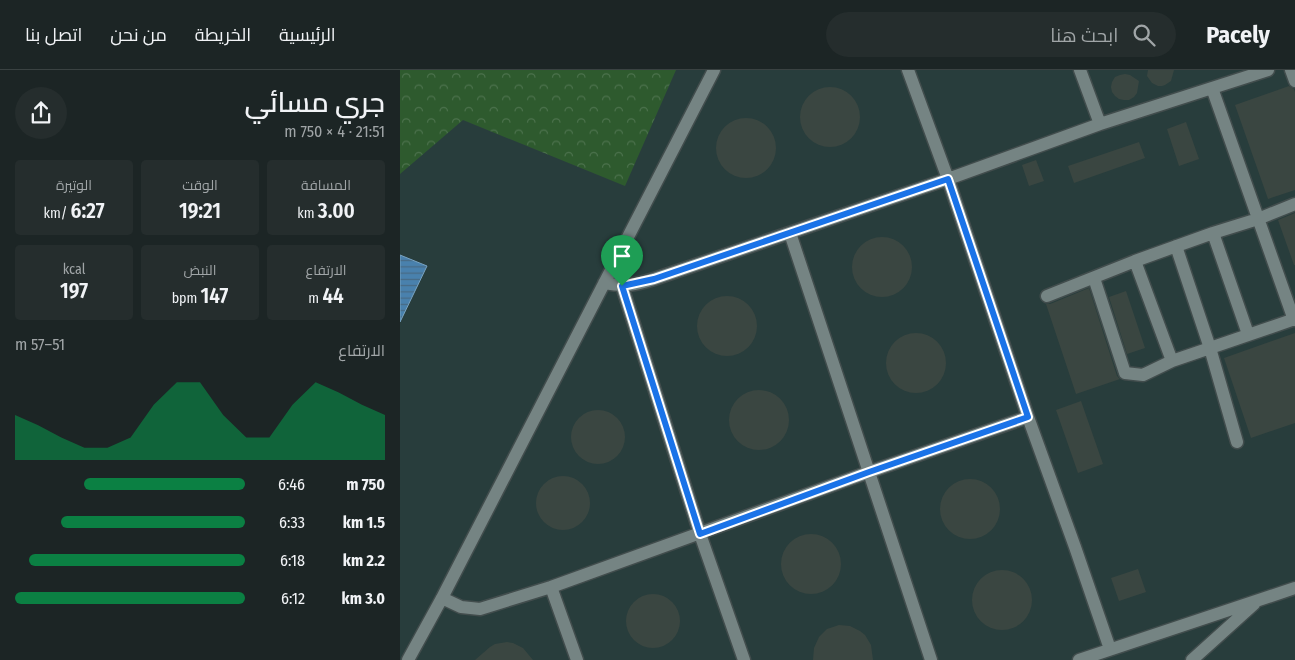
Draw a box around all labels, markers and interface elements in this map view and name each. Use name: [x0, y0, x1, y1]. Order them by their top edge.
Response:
search box: [826, 12, 1176, 57]
icon: search: [1130, 21, 1158, 49]
text: Pacely: [1206, 21, 1270, 49]
text: اتصل بنا: [25, 24, 82, 46]
text: من نحن: [110, 24, 167, 46]
text: الخريطة: [195, 24, 251, 46]
text: الرئيسية: [279, 24, 336, 46]
text: ابحث هنا: [1050, 24, 1118, 47]
text: جري مسائي: [244, 86, 385, 119]
button: share: [15, 87, 67, 139]
text: 21:51 · 4 × 750 m: [284, 122, 385, 141]
text: الوتيرة: [56, 177, 92, 194]
text: الوقت: [182, 177, 218, 194]
text: المسافة: [301, 177, 351, 194]
text: 6:27: [71, 198, 105, 224]
text: 19:21: [179, 198, 221, 224]
text: 3.00: [318, 198, 355, 224]
text: /km: [43, 205, 71, 222]
text: km: [297, 205, 318, 222]
pin: [601, 235, 643, 286]
icon: arrive: [608, 242, 636, 270]
text: kcal: [63, 261, 85, 278]
text: النبض: [184, 262, 216, 279]
text: الارتفاع: [305, 262, 347, 279]
text: 197: [60, 278, 88, 304]
text: 147: [201, 283, 228, 309]
text: 44: [322, 283, 344, 309]
text: bpm: [172, 290, 201, 307]
text: m: [308, 290, 322, 307]
text: 51–57 m: [15, 335, 65, 354]
text: الارتفاع: [338, 341, 385, 360]
text: 6:46: [278, 475, 305, 494]
text: 750 m: [346, 475, 385, 494]
text: 6:33: [279, 513, 305, 532]
text: 1.5 km: [343, 513, 385, 532]
text: 6:18: [280, 551, 305, 570]
text: 2.2 km: [343, 551, 385, 570]
text: 6:12: [281, 589, 305, 608]
text: 3.0 km: [342, 589, 385, 608]

